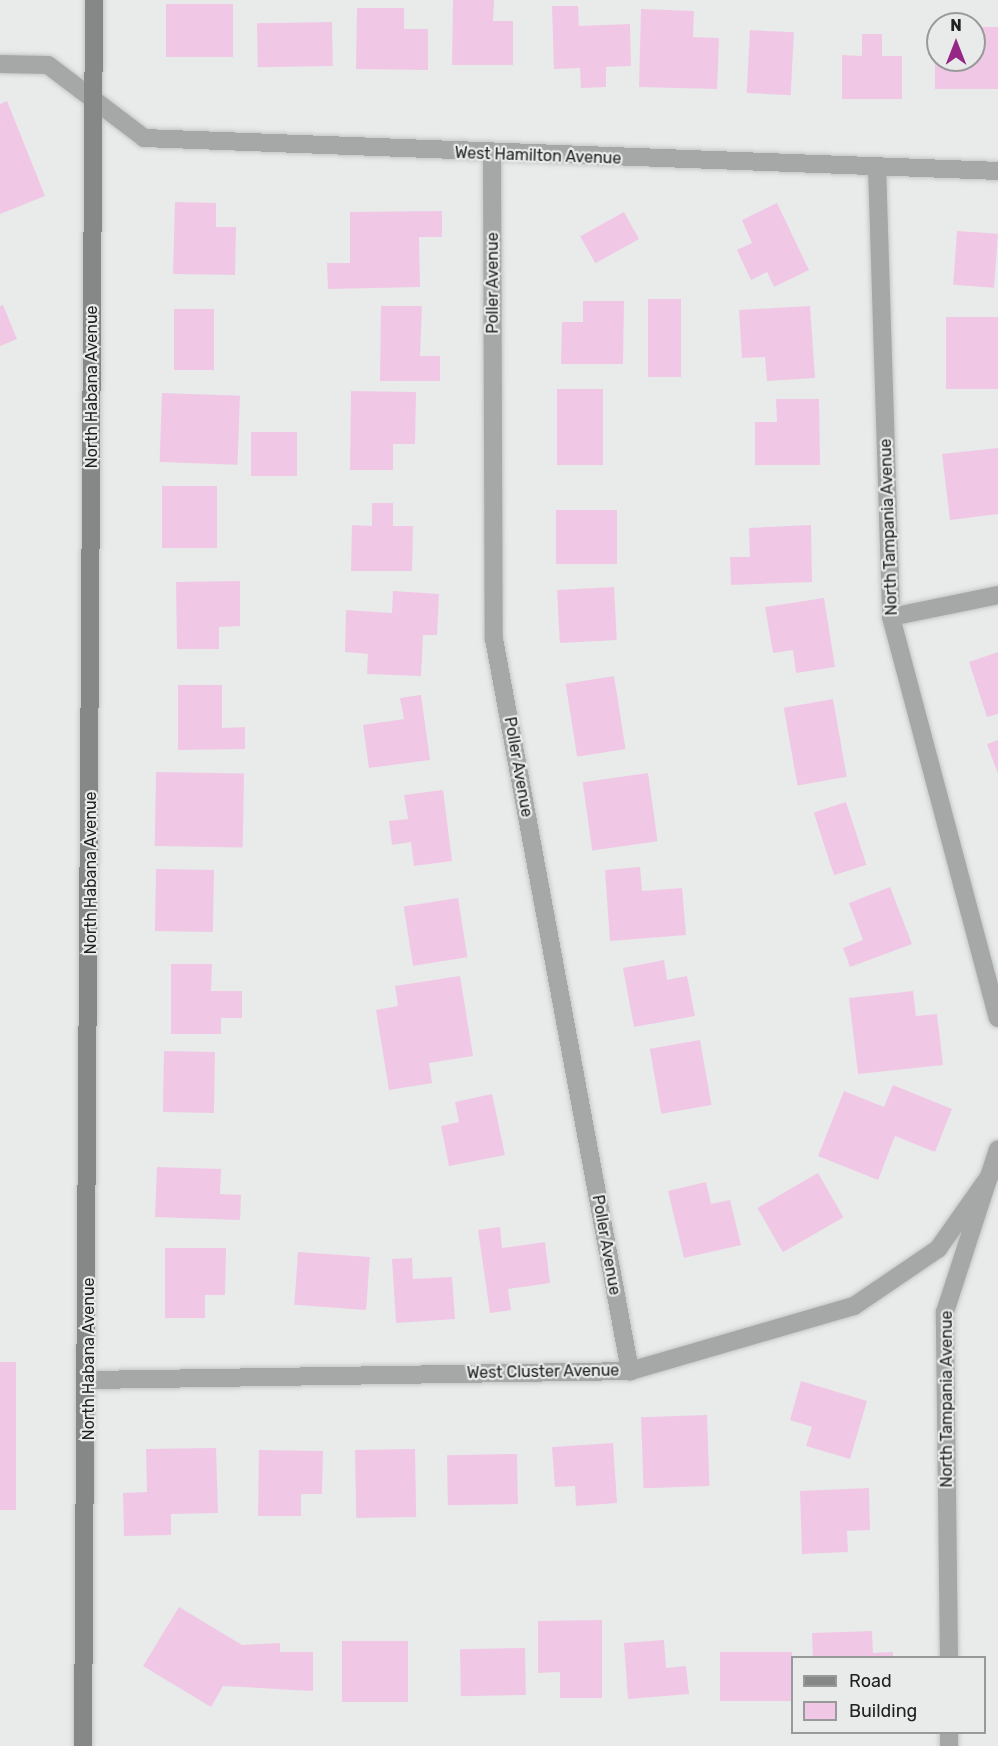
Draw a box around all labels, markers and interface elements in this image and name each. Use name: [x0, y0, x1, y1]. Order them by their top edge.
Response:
north arrow: [926, 12, 986, 72]
text: N: [950, 16, 962, 35]
street label: West Hamilton Avenue: [454, 143, 622, 169]
street label: Poller Avenue: [483, 232, 503, 334]
street label: North Habana Avenue: [82, 305, 102, 469]
street label: North Tampania Avenue: [876, 438, 902, 616]
street label: Poller Avenue: [500, 715, 536, 819]
street label: North Habana Avenue: [81, 791, 101, 955]
street label: Poller Avenue: [588, 1193, 624, 1297]
street label: North Habana Avenue: [79, 1277, 99, 1441]
street label: North Tampania Avenue: [937, 1310, 957, 1488]
street label: West Cluster Avenue: [466, 1361, 620, 1383]
legend: [791, 1656, 986, 1734]
text: Road: [849, 1670, 892, 1692]
text: Building: [849, 1700, 917, 1722]

